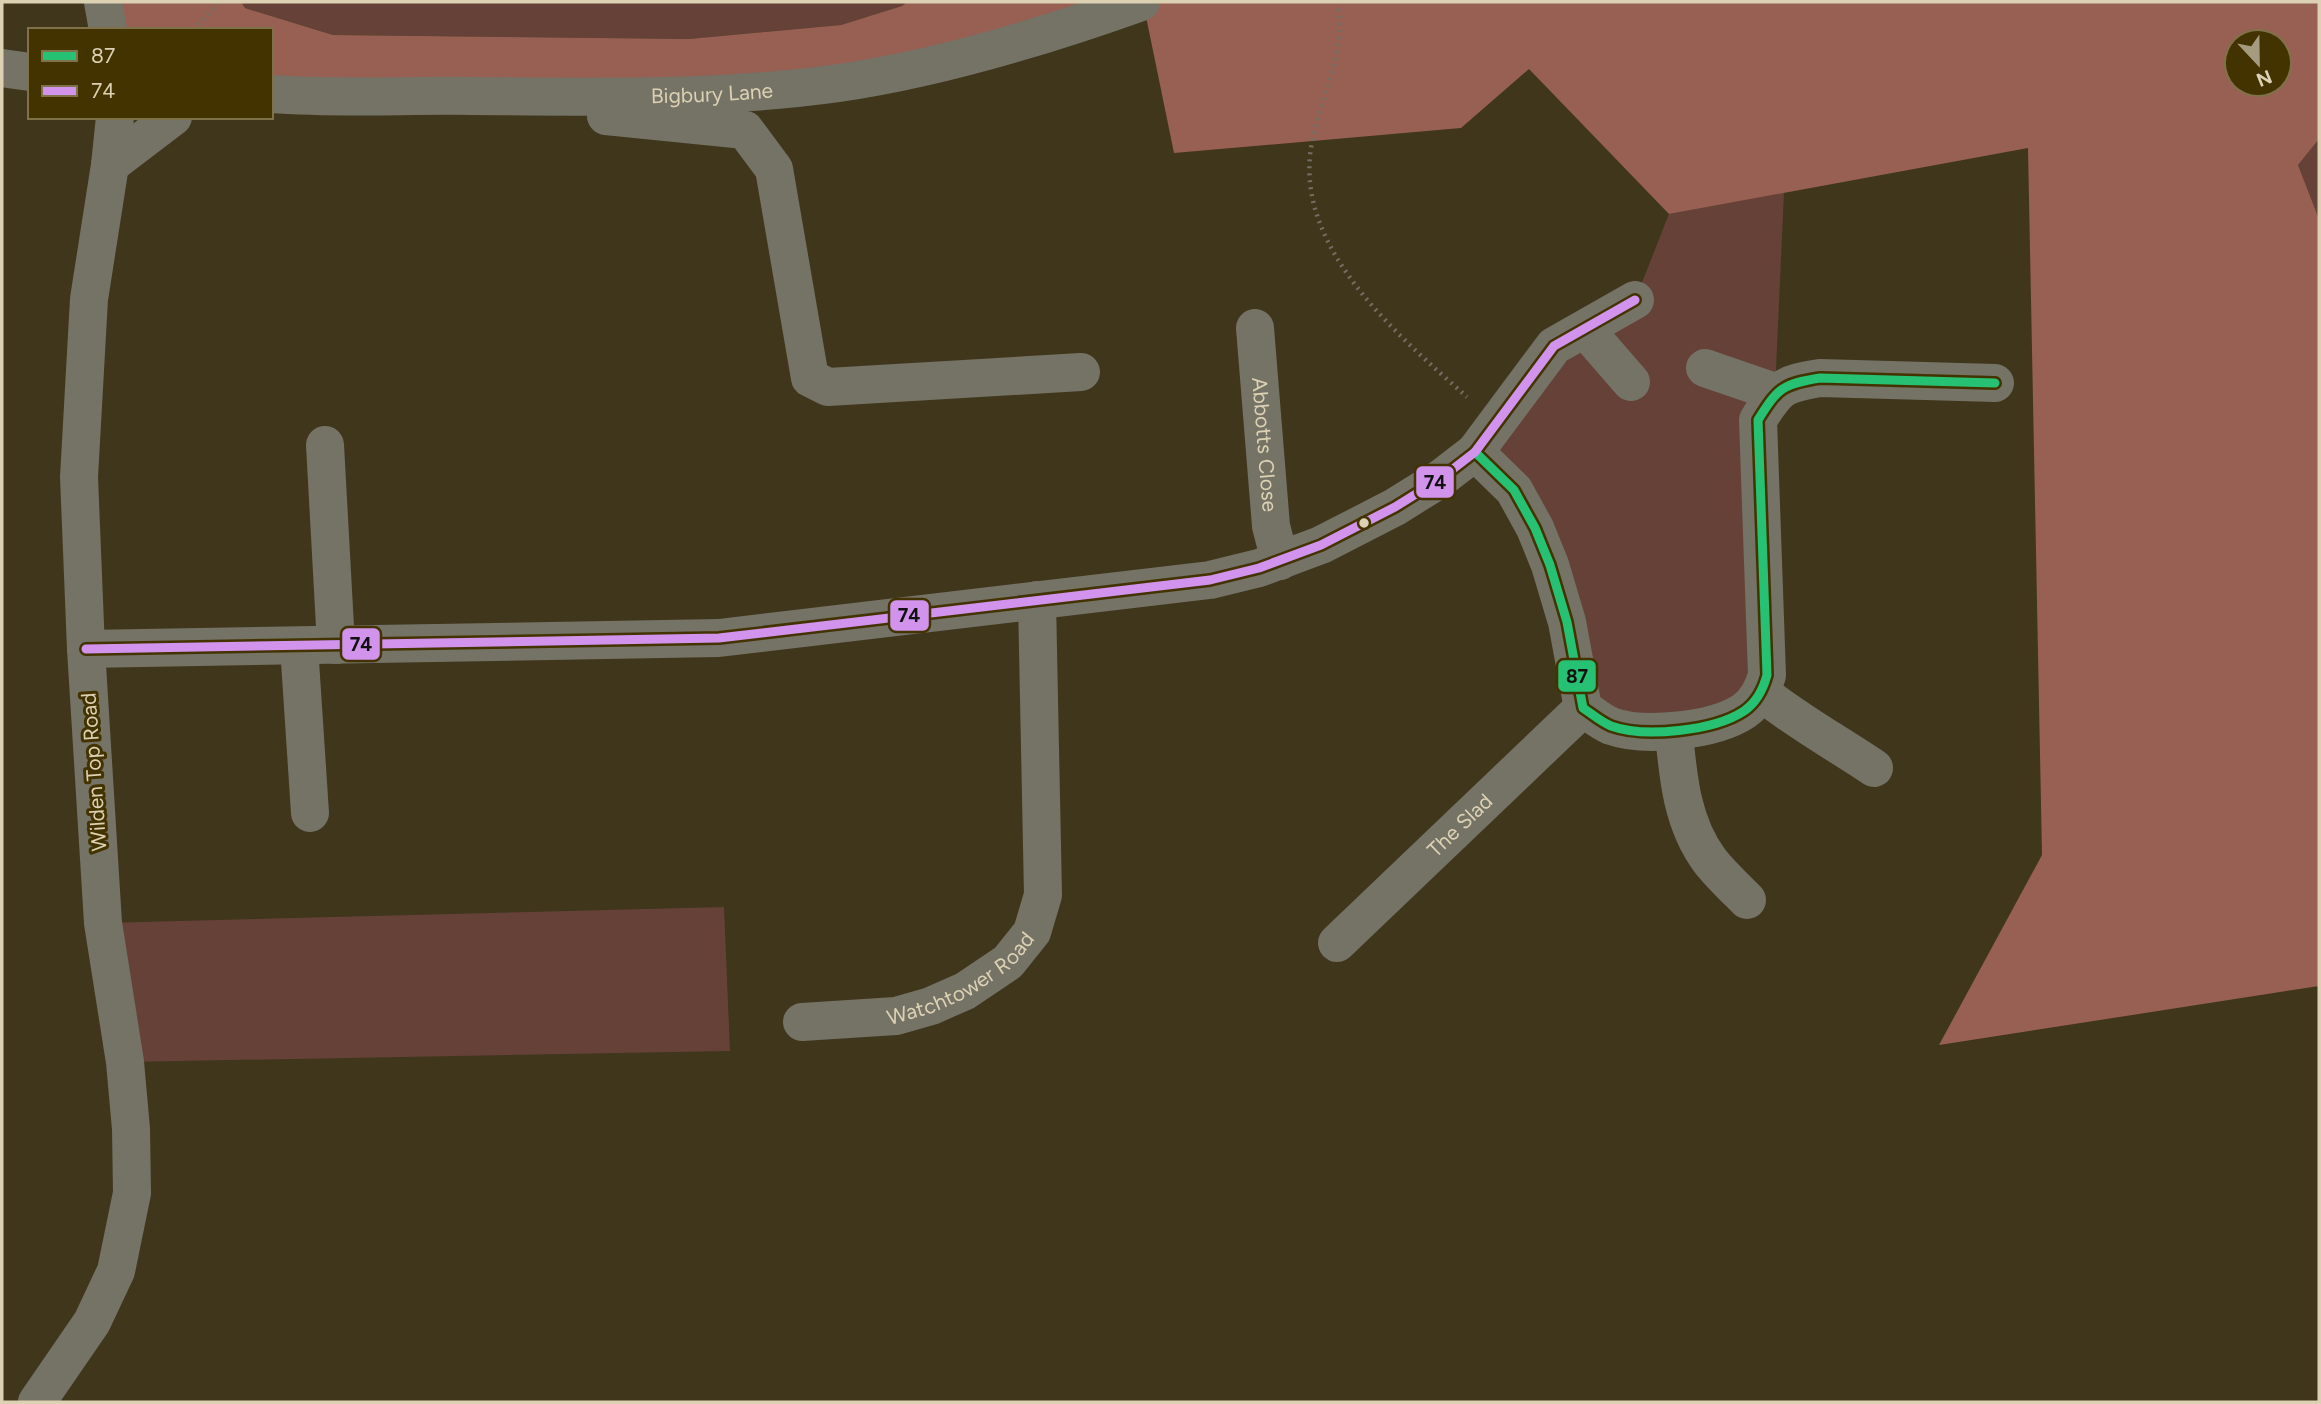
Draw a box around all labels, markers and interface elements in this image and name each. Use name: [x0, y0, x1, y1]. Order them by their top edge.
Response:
legend: [28, 28, 273, 119]
north arrow: [2223, 28, 2293, 98]
text: 87: [91, 43, 115, 68]
text: N: [2253, 65, 2275, 92]
street label: Bigbury Lane: [651, 77, 774, 108]
text: 74: [91, 78, 115, 103]
street label: Abbotts Close: [1247, 376, 1283, 513]
line badge: 74: [1415, 465, 1455, 499]
text: 74: [1424, 471, 1446, 494]
unlabelled marker: [1357, 516, 1371, 530]
line badge: 74: [889, 599, 930, 632]
text: 74: [898, 604, 920, 627]
line badge: 74: [341, 627, 381, 661]
text: 74: [350, 633, 372, 656]
line badge: 87: [1557, 659, 1597, 693]
text: 87: [1566, 665, 1588, 688]
street label: Wilden Top Road: [75, 692, 112, 852]
street label: The Slad: [1422, 788, 1497, 862]
street label: Watchtower Road: [884, 927, 1039, 1030]

